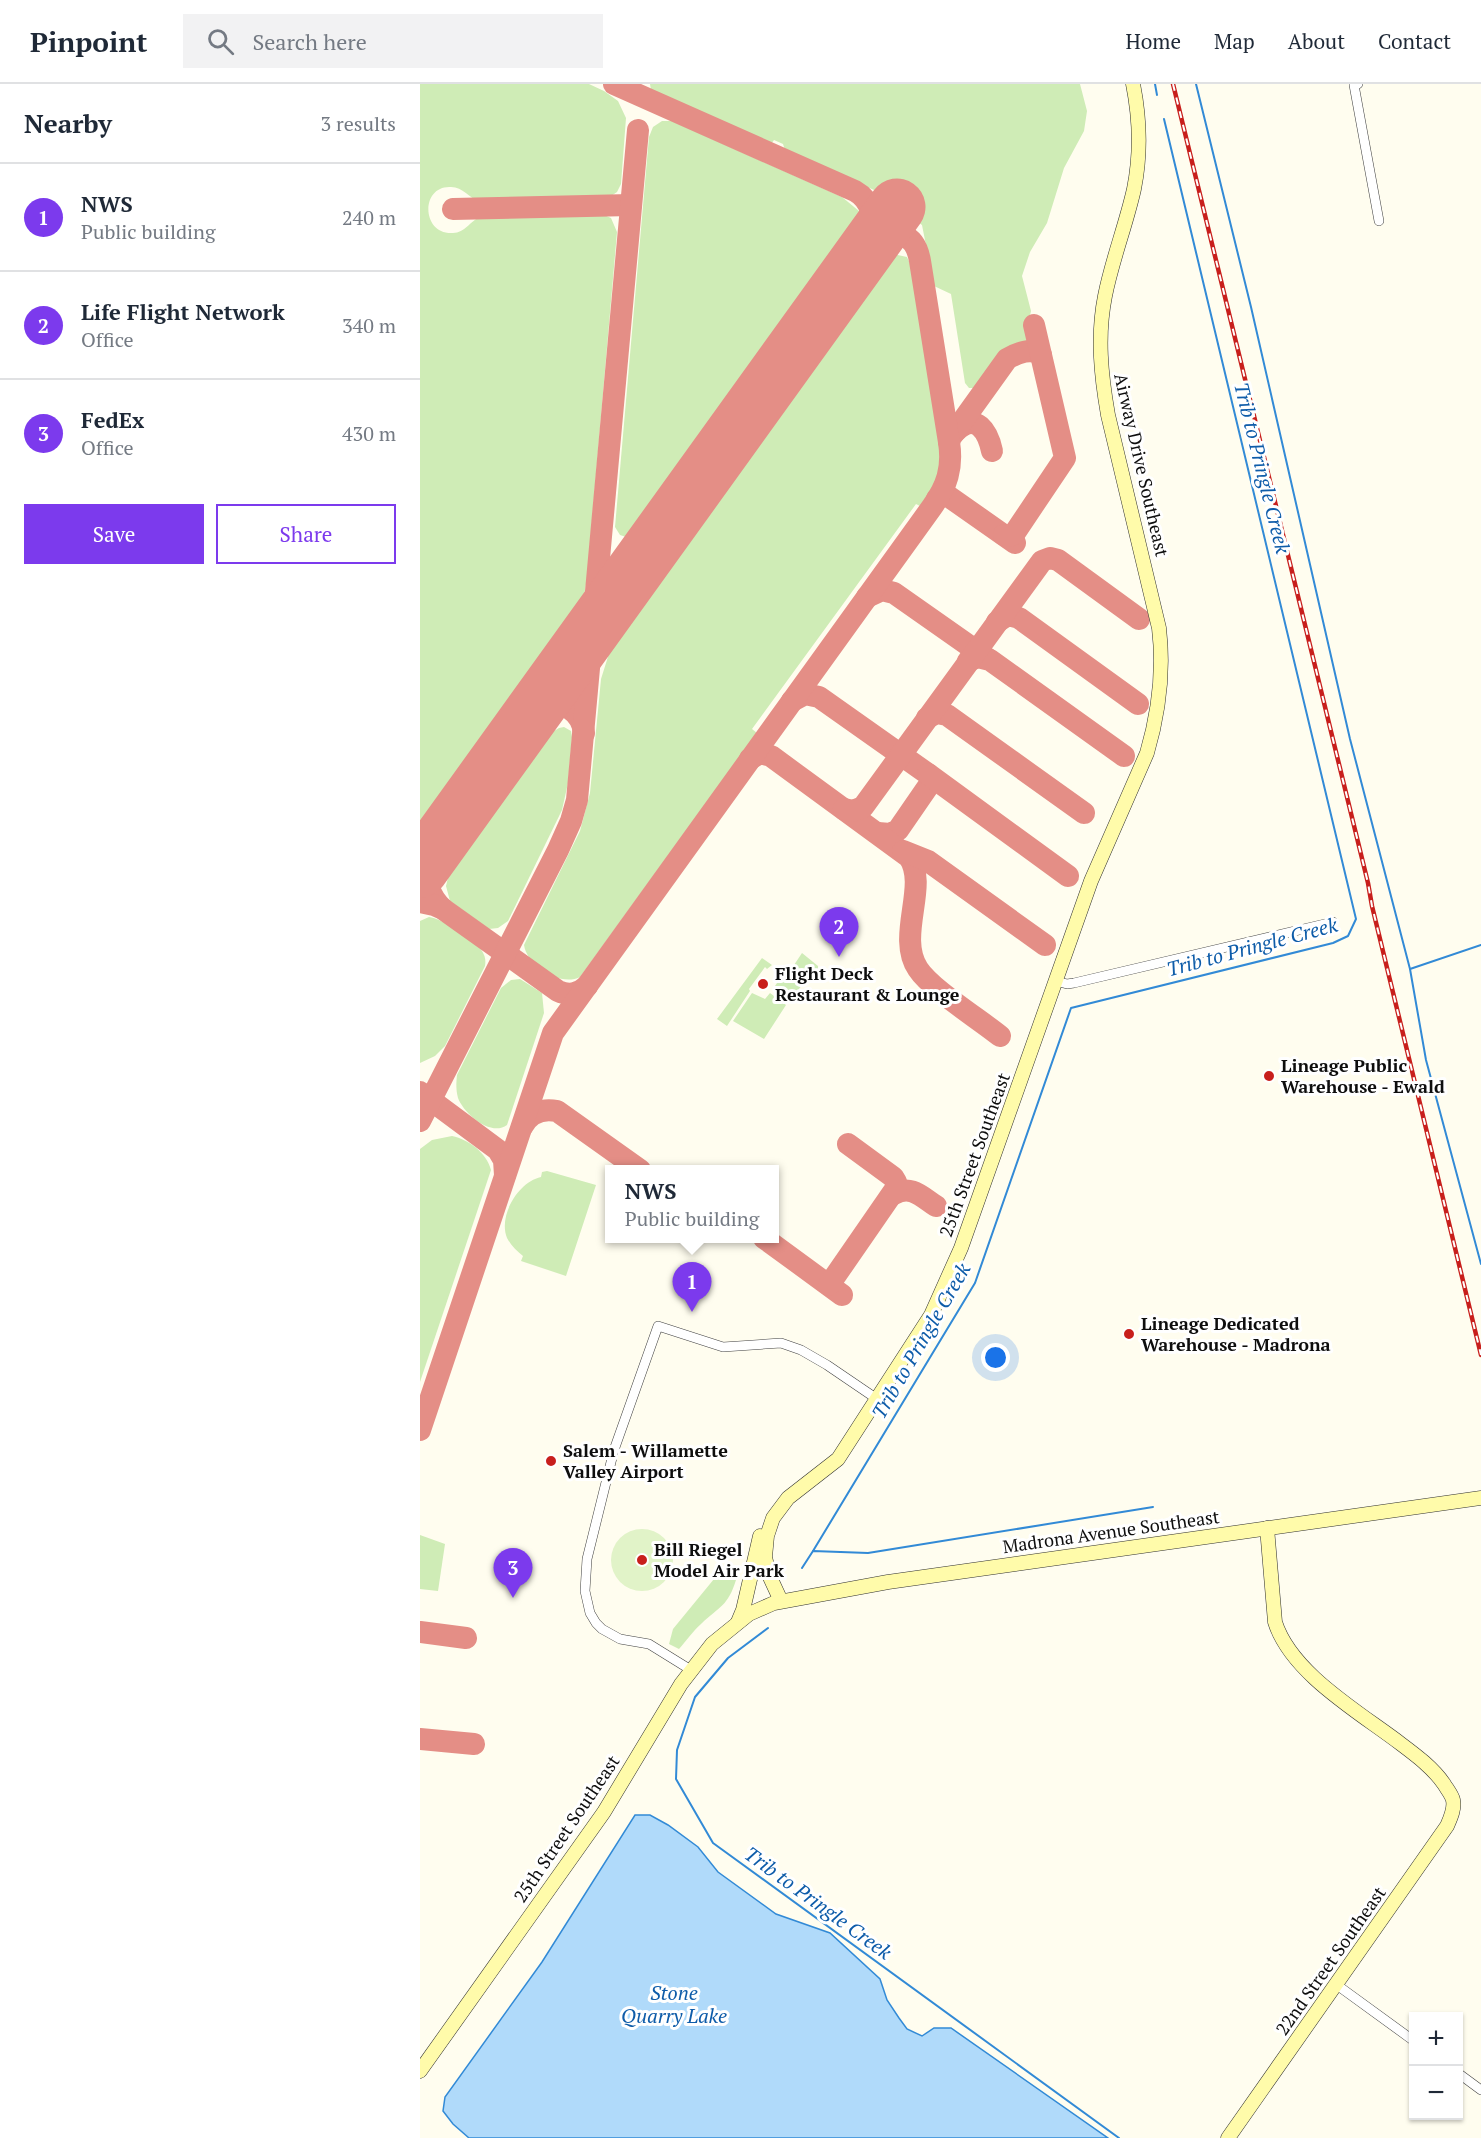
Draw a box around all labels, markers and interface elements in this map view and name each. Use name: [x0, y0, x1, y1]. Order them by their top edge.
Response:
search box: [183, 14, 603, 68]
text: Pinpoint: [30, 23, 147, 60]
icon: search: [204, 25, 237, 58]
text: Search here: [252, 27, 367, 56]
text: Home: [1125, 27, 1181, 55]
text: Map: [1214, 27, 1255, 55]
text: About: [1288, 27, 1345, 55]
text: Contact: [1378, 27, 1451, 55]
text: Nearby: [24, 106, 112, 140]
text: 3 results: [321, 110, 396, 137]
text: NWS: [81, 189, 133, 218]
text: 1: [38, 204, 49, 231]
text: 240 m: [342, 204, 396, 231]
text: Public building: [81, 218, 215, 245]
text: Life Flight Network: [81, 297, 285, 326]
text: 2: [38, 312, 49, 339]
text: 340 m: [342, 312, 396, 339]
text: Office: [81, 326, 134, 353]
street label: Airway Drive Southeast: [1109, 371, 1175, 559]
water label: Trib to Pringle Creek: [1228, 379, 1297, 557]
text: FedEx: [81, 405, 144, 434]
text: 3: [38, 420, 49, 447]
text: 430 m: [342, 420, 396, 447]
text: Office: [81, 434, 134, 461]
button: Save: [24, 504, 204, 564]
button: Share: [216, 504, 396, 564]
pin: 2: [820, 908, 858, 957]
water label: Trib to Pringle Creek: [1164, 911, 1341, 982]
place label: Flight Deck Restaurant & Lounge: [775, 961, 960, 1006]
marker: Flight Deck Restaurant & Lounge: [756, 977, 770, 991]
place label: Lineage Public Warehouse - Ewald: [1281, 1053, 1445, 1098]
street label: 25th Street Southeast: [933, 1069, 1015, 1240]
marker: Lineage Public Warehouse - Ewald: [1262, 1069, 1276, 1083]
popup: [605, 1165, 779, 1243]
text: NWS: [625, 1176, 676, 1205]
text: Public building: [625, 1205, 759, 1232]
water label: Trib to Pringle Creek: [865, 1258, 976, 1424]
pin: 1: [672, 1262, 712, 1312]
place label: Lineage Dedicated Warehouse - Madrona: [1141, 1311, 1331, 1356]
marker: Lineage Dedicated Warehouse - Madrona: [1122, 1327, 1136, 1341]
your location: [981, 1343, 1010, 1372]
place label: Salem - Willamette Valley Airport: [563, 1438, 728, 1483]
marker: Salem - Willamette Valley Airport: [544, 1454, 558, 1468]
street label: Madrona Avenue Southeast: [1001, 1504, 1221, 1558]
place label: Bill Riegel Model Air Park: [654, 1537, 784, 1582]
pin: 3: [494, 1548, 532, 1598]
marker: Bill Riegel Model Air Park: [635, 1553, 649, 1567]
street label: 25th Street Southeast: [508, 1750, 625, 1907]
water label: Trib to Pringle Creek: [739, 1840, 898, 1965]
street label: 22nd Street Southeast: [1270, 1881, 1391, 2040]
water label: Stone Quarry Lake: [621, 1979, 727, 2029]
map controls: [1409, 2012, 1463, 2120]
button: +: [1409, 2012, 1463, 2066]
button: −: [1409, 2066, 1463, 2120]

